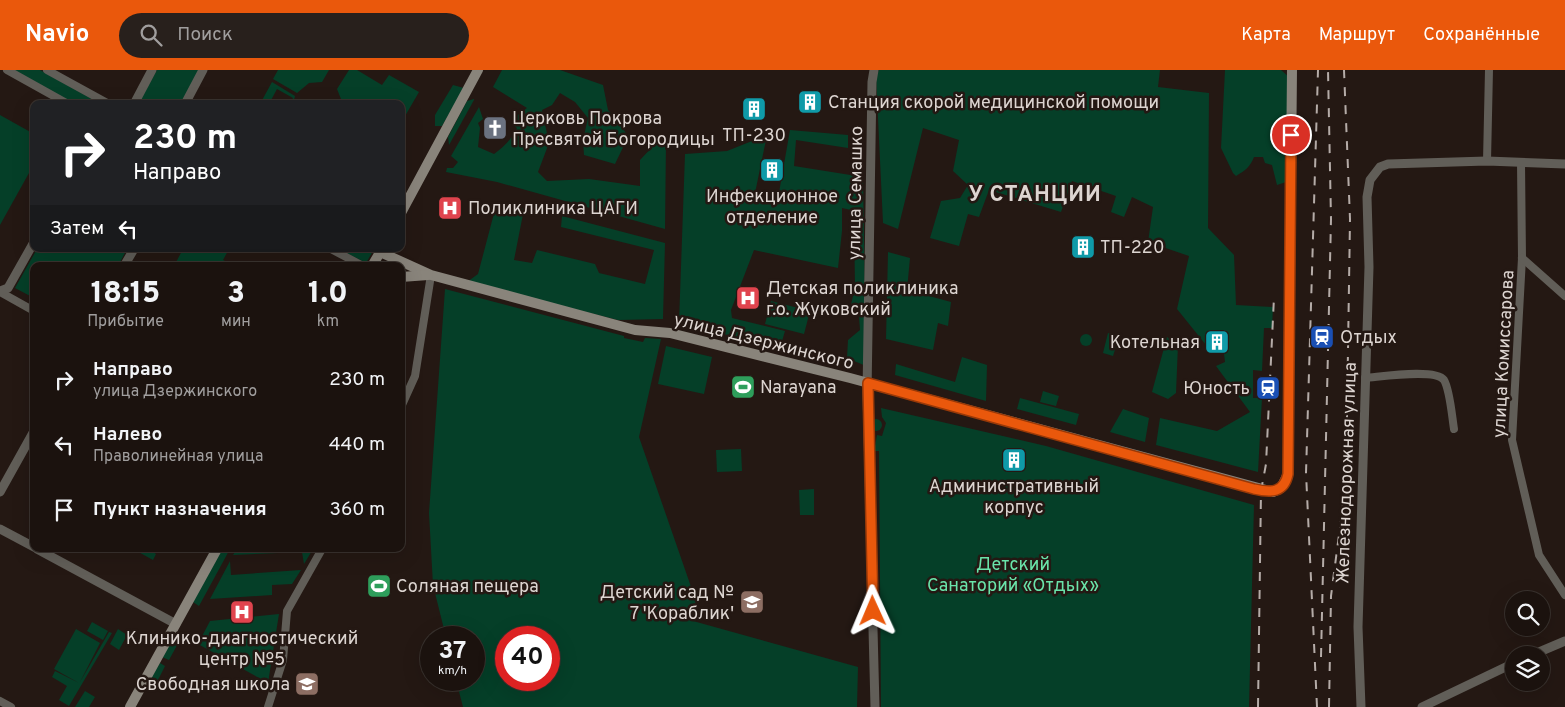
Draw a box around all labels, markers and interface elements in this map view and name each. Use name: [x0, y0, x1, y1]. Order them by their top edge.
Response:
search box: [119, 13, 469, 58]
text: Navio: [25, 20, 89, 50]
icon: search: [137, 21, 165, 49]
text: Поиск: [177, 23, 233, 47]
text: Карта: [1241, 24, 1291, 47]
text: Маршрут: [1319, 24, 1395, 47]
text: Сохранённые: [1423, 24, 1540, 47]
building icon: Станция скорой медицинской помощи: [797, 89, 823, 115]
place label: Станция скорой медицинской помощи: [828, 92, 1159, 115]
building icon: ТП-230: [741, 96, 767, 122]
place label: Церковь Покрова Пресвятой Богородицы: [512, 108, 715, 152]
pin: [1270, 114, 1312, 156]
church icon: Церковь Покрова Пресвятой Богородицы: [482, 115, 508, 141]
text: 230 m: [133, 117, 237, 161]
icon: right: [50, 120, 115, 185]
icon: arrive: [1277, 121, 1305, 149]
place label: ТП-230: [722, 125, 786, 148]
street label: улица Семашко: [844, 126, 869, 260]
building icon: Инфекционное отделение: [759, 157, 785, 183]
text: Направо: [133, 160, 221, 187]
district label: У СТАНЦИИ: [968, 182, 1102, 209]
place label: Инфекционное отделение: [706, 186, 838, 230]
hospital icon: Поликлиника ЦАГИ: [437, 195, 463, 221]
place label: Поликлиника ЦАГИ: [468, 198, 638, 221]
icon: left: [114, 215, 142, 243]
text: Затем: [50, 217, 104, 241]
building icon: ТП-220: [1070, 234, 1096, 260]
place label: ТП-220: [1100, 237, 1164, 260]
street label: улица Комиссарова: [1489, 269, 1520, 439]
text: 18:15: [91, 276, 160, 313]
text: 3: [227, 276, 245, 313]
text: 1.0: [308, 276, 348, 313]
place label: Детская поликлиника г.о. Жуковский: [766, 278, 959, 322]
hospital icon: Детская поликлиника г.о. Жуковский: [735, 285, 761, 311]
street label: улица Дзержинского: [671, 309, 856, 376]
text: Прибытие: [87, 312, 164, 332]
text: мин: [221, 312, 251, 332]
text: km: [317, 312, 339, 332]
station icon: Отдых: [1309, 324, 1335, 350]
place label: Отдых: [1340, 327, 1397, 350]
building icon: Котельная: [1204, 329, 1230, 355]
place label: Котельная: [1110, 332, 1200, 355]
text: Направо: [93, 358, 173, 382]
street label: Железнодорожная улица: [1332, 362, 1363, 584]
icon: right: [50, 366, 78, 394]
text: 230 m: [329, 368, 385, 392]
sports icon: Narayana: [730, 374, 756, 400]
station icon: Юность: [1255, 375, 1281, 401]
place label: Narayana: [760, 377, 837, 400]
place label: Юность: [1183, 378, 1250, 401]
text: улица Дзержинского: [93, 382, 257, 402]
text: Налево: [93, 423, 162, 447]
icon: left: [50, 431, 78, 459]
text: 440 m: [329, 433, 385, 457]
text: Праволинейная улица: [93, 447, 263, 467]
building icon: Административный корпус: [1001, 447, 1027, 473]
place label: Административный корпус: [929, 476, 1099, 520]
icon: arrive: [50, 496, 78, 524]
text: Пункт назначения: [93, 498, 267, 522]
text: 360 m: [329, 498, 385, 522]
park label: Детский Санаторий «Отдых»: [927, 554, 1099, 598]
sports icon: Соляная пещера: [366, 573, 392, 599]
place label: Соляная пещера: [396, 576, 539, 599]
place label: Детский сад № 7 'Кораблик': [600, 582, 734, 626]
position arrow: [846, 584, 898, 636]
school or university icon: Детский сад № 7 'Кораблик': [739, 589, 765, 615]
map controls: [1505, 591, 1550, 691]
button: search: [1505, 591, 1550, 636]
hospital icon: Клинико-диагностический центр №5: [229, 599, 255, 625]
speed limit sign: 40: [495, 626, 560, 691]
place label: Клинико-диагностический центр №5: [126, 628, 358, 672]
text: 37: [438, 636, 467, 668]
button: layers: [1505, 646, 1550, 691]
text: km/h: [438, 663, 467, 679]
school or university icon: Свободная школа: [294, 671, 320, 697]
place label: Свободная школа: [136, 674, 290, 697]

